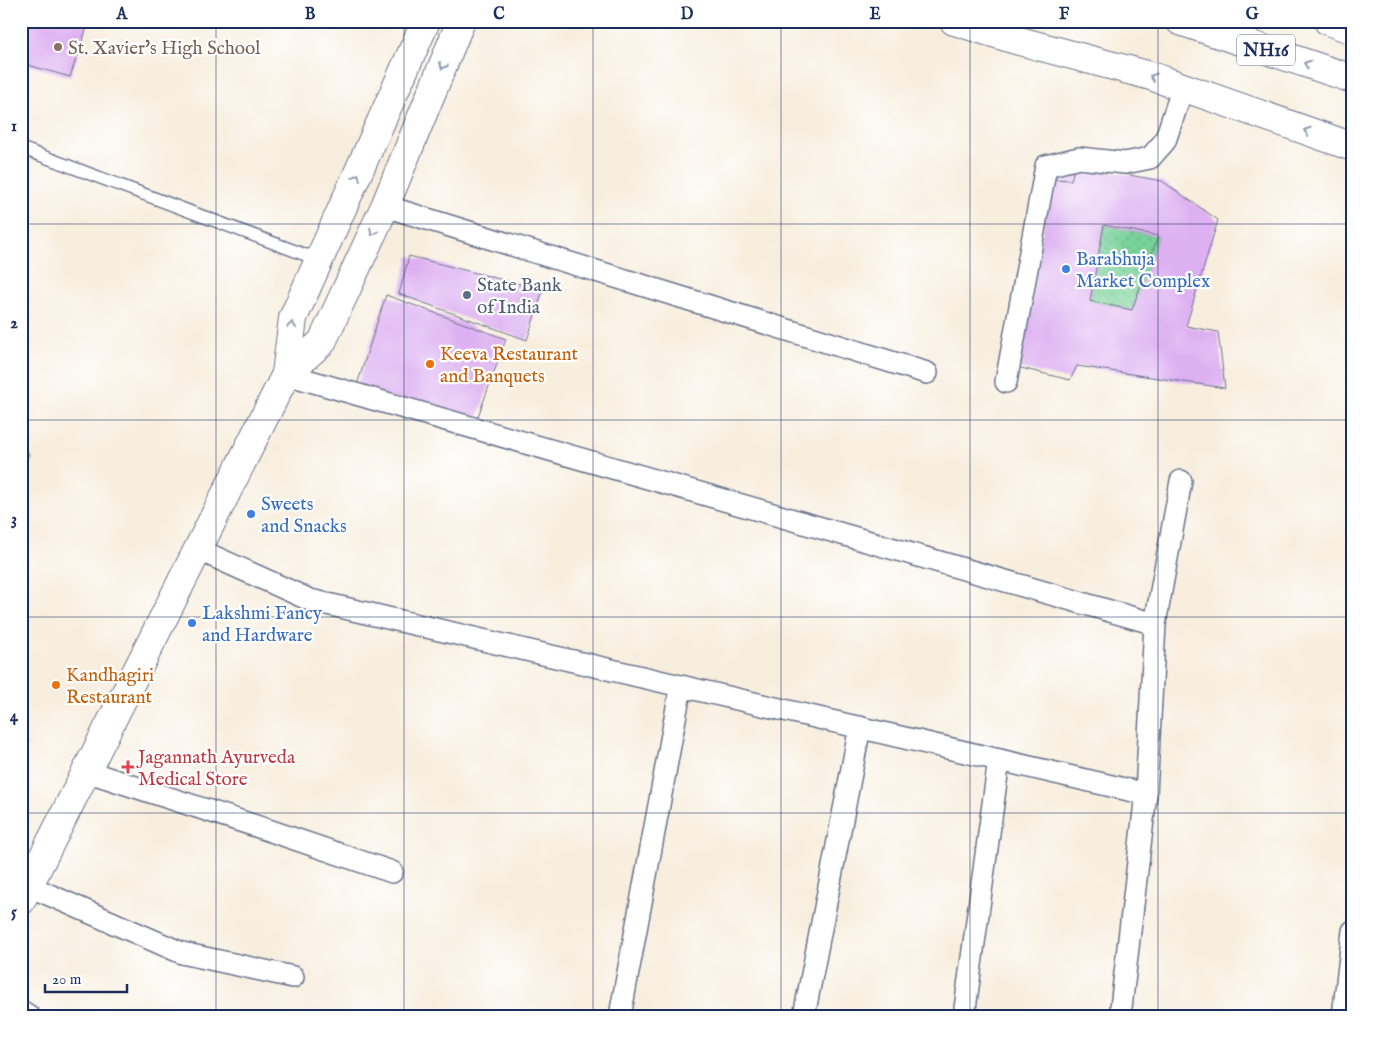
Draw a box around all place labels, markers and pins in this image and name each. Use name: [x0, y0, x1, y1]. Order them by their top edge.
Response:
place label: St. Xavier's High School: [68, 37, 261, 61]
marker: St. Xavier's High School: [52, 41, 64, 53]
place label: Barabhuja Market Complex: [1076, 248, 1210, 294]
marker: Barabhuja Market Complex: [1060, 263, 1072, 275]
place label: State Bank of India: [477, 274, 563, 320]
marker: State Bank of India: [461, 289, 473, 301]
place label: Keeva Restaurant and Banquets: [440, 343, 579, 389]
marker: Keeva Restaurant and Banquets: [424, 358, 436, 370]
place label: Sweets and Snacks: [261, 493, 347, 539]
marker: Sweets and Snacks: [245, 508, 257, 520]
place label: Lakshmi Fancy and Hardware: [202, 602, 323, 648]
marker: Lakshmi Fancy and Hardware: [186, 617, 198, 629]
place label: Kandhagiri Restaurant: [66, 664, 154, 710]
marker: Kandhagiri Restaurant: [50, 679, 62, 691]
place label: Jagannath Ayurveda Medical Store: [136, 746, 296, 792]
marker: Jagannath Ayurveda Medical Store: [122, 761, 134, 773]

